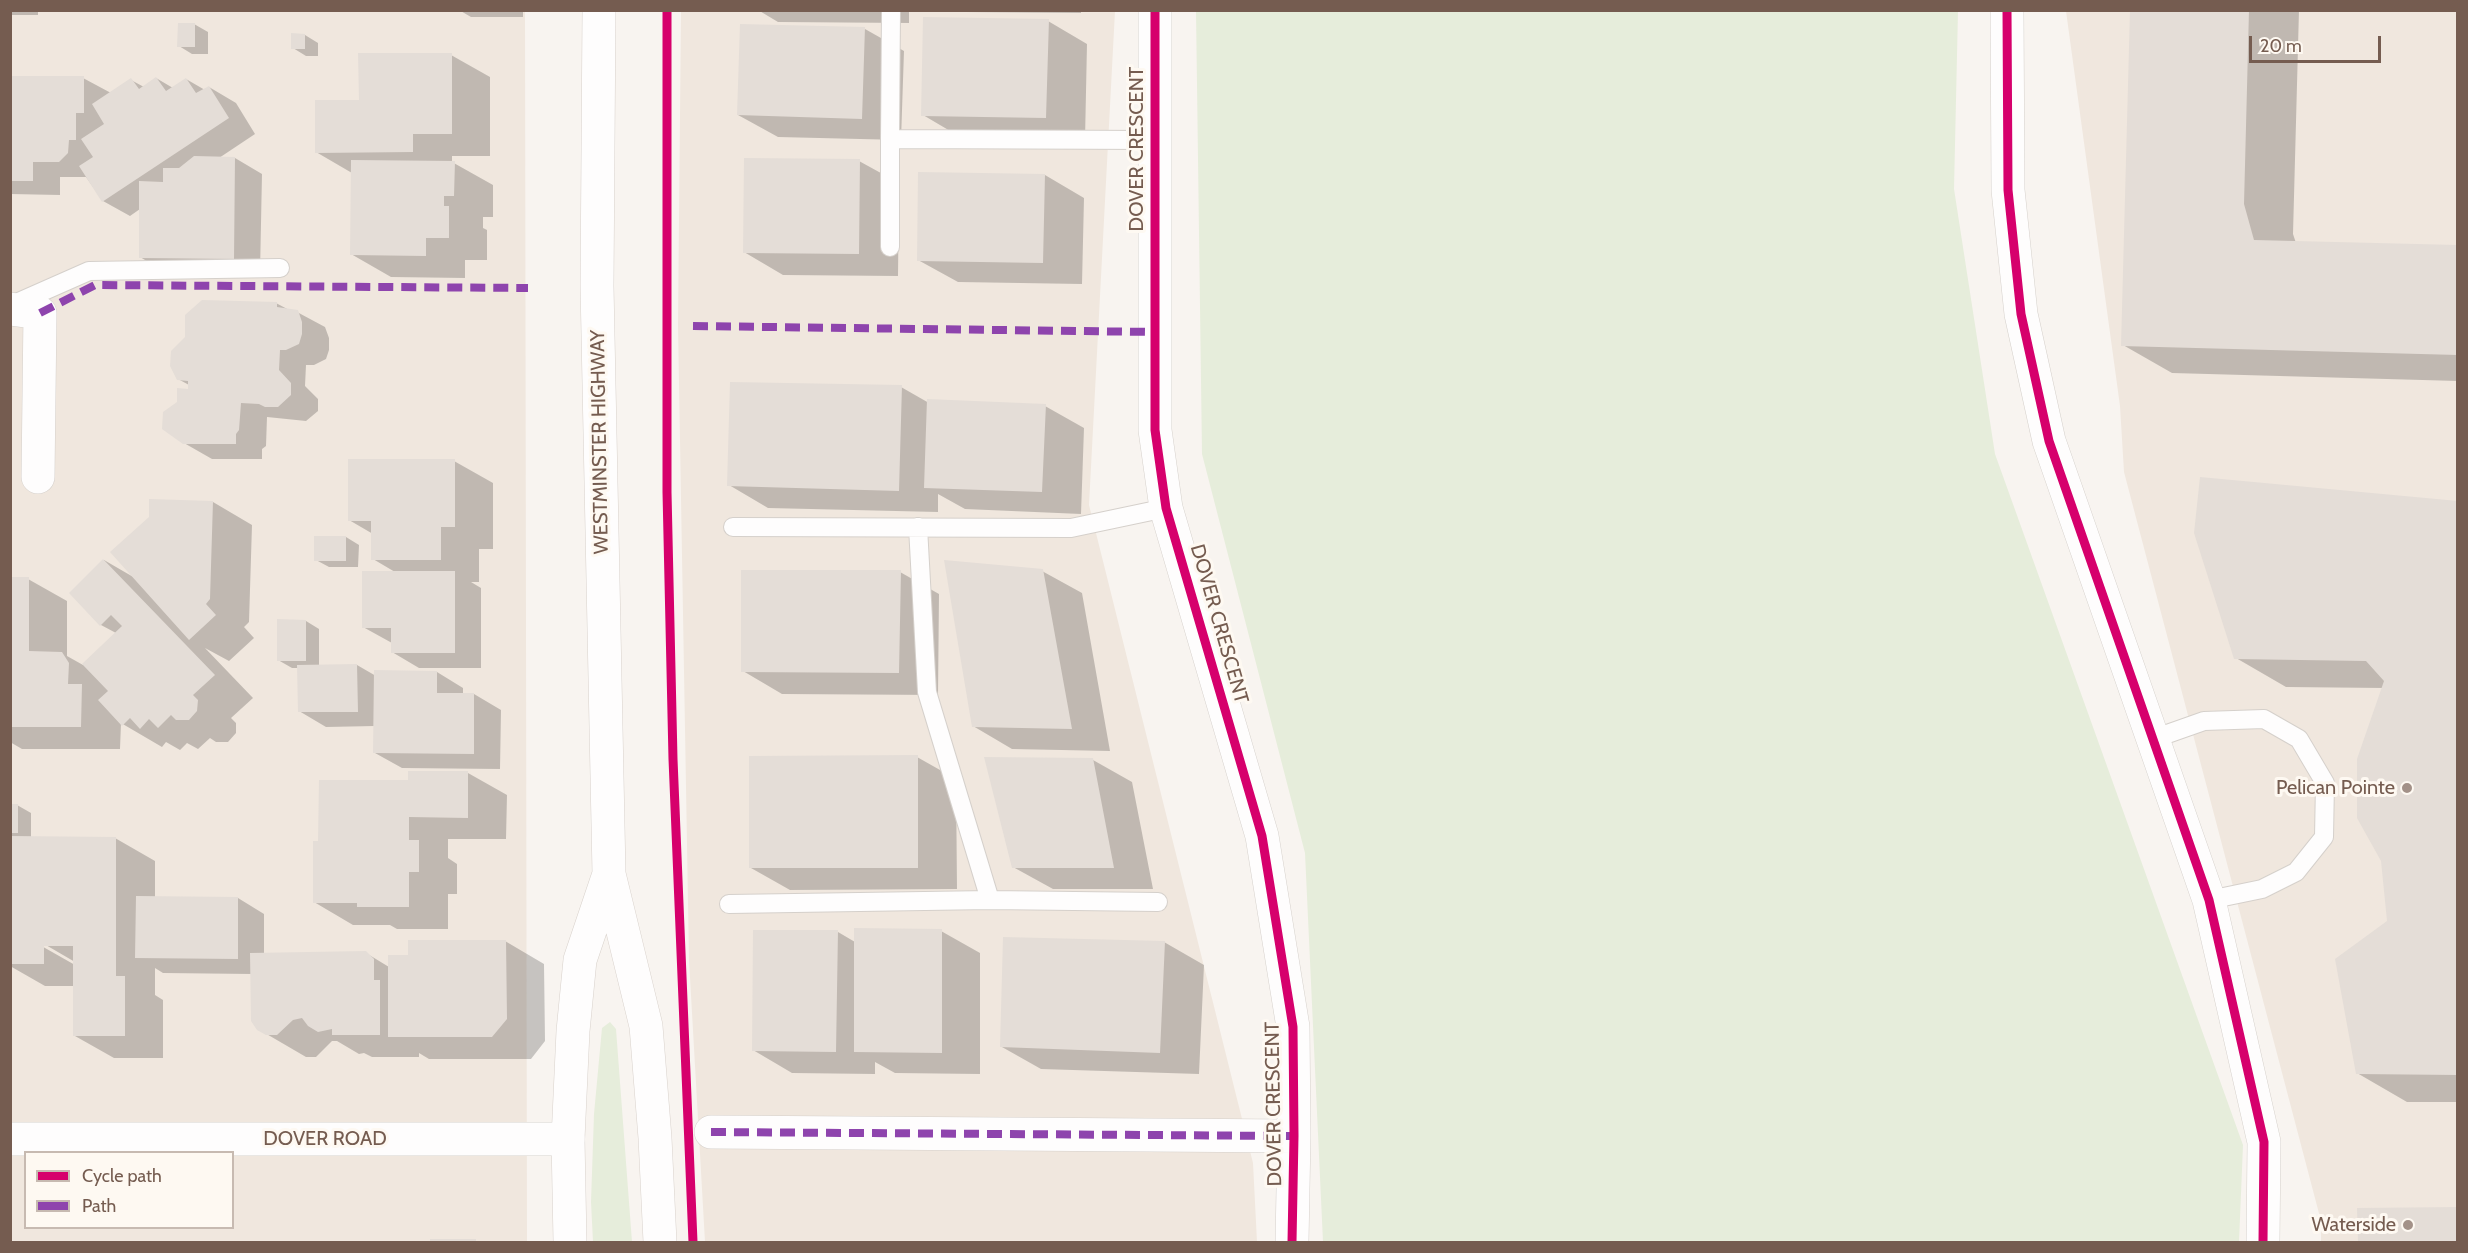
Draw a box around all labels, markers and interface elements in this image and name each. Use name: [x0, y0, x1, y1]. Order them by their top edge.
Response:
scale bar: [2252, 24, 2384, 62]
text: 20 m: [2260, 35, 2302, 57]
street label: DOVER CRESCENT: [1125, 67, 1149, 231]
street label: WESTMINSTER HIGHWAY: [586, 330, 614, 554]
street label: DOVER CRESCENT: [1185, 541, 1253, 707]
place label: Pelican Pointe: [2276, 776, 2395, 800]
marker: Pelican Pointe: [2400, 781, 2414, 795]
street label: DOVER CRESCENT: [1261, 1021, 1287, 1187]
street label: DOVER ROAD: [263, 1127, 387, 1151]
legend: [24, 1151, 234, 1229]
text: Cycle path: [82, 1165, 162, 1187]
text: Path: [82, 1195, 116, 1217]
place label: Waterside: [2311, 1213, 2396, 1237]
marker: Waterside: [2401, 1218, 2415, 1232]

